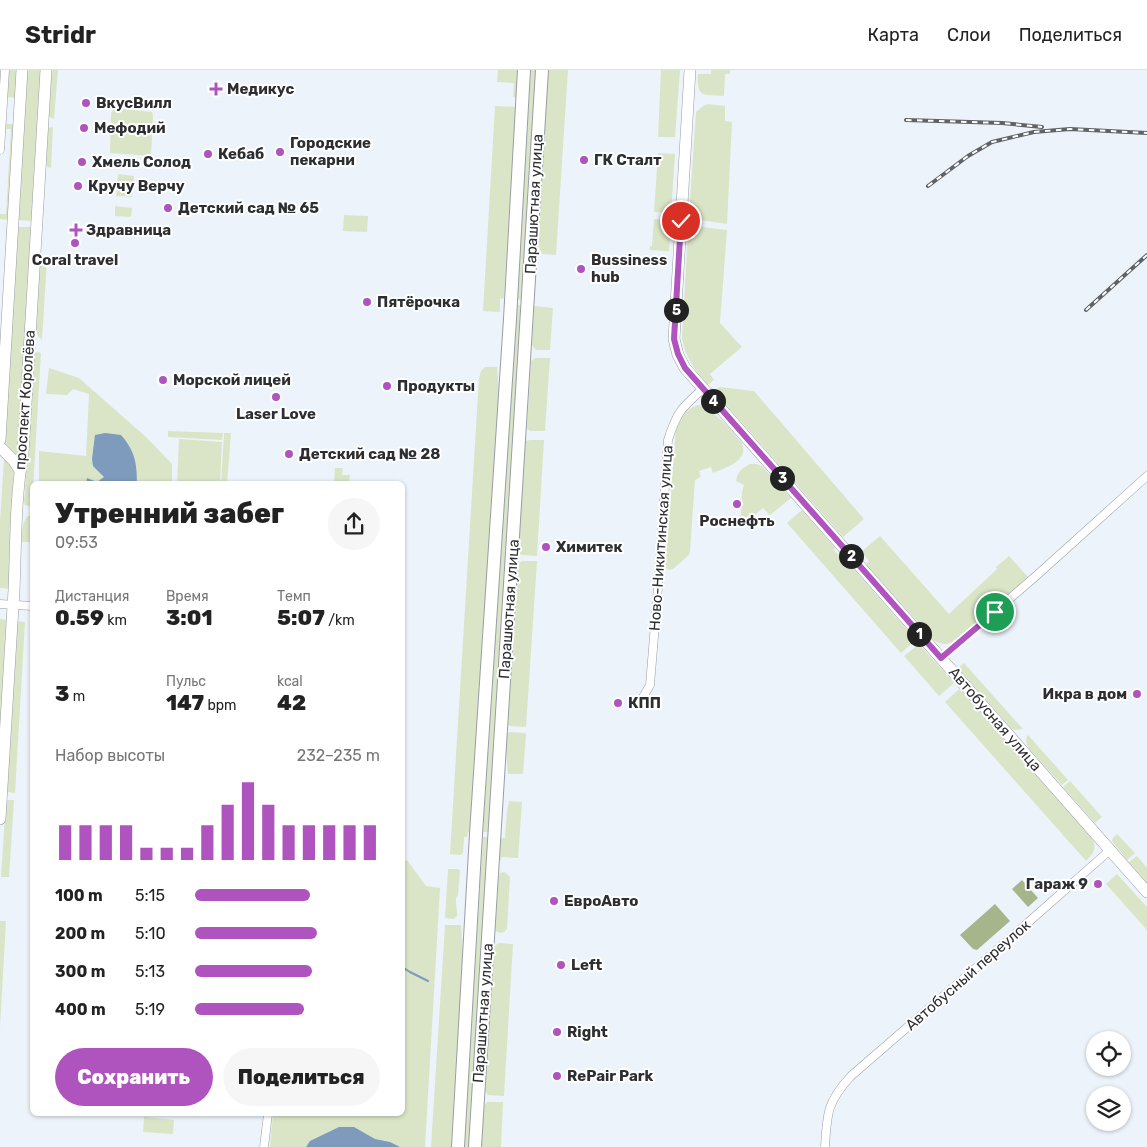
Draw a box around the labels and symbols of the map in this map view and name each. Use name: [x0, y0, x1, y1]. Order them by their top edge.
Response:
place label: Медикус: [227, 80, 294, 98]
marker: Медикус: [209, 82, 223, 96]
place label: ВкусВилл: [96, 94, 172, 112]
marker: ВкусВилл: [80, 97, 92, 109]
place label: Мефодий: [94, 119, 166, 137]
marker: Мефодий: [78, 122, 90, 134]
place label: Городские пекарни: [290, 134, 371, 169]
street label: Парашютная улица: [521, 134, 547, 274]
place label: Кебаб: [218, 145, 264, 163]
marker: Городские пекарни: [274, 146, 286, 158]
marker: Кебаб: [202, 148, 214, 160]
place label: ГК Сталт: [594, 151, 662, 169]
place label: Хмель Солод: [92, 153, 191, 171]
marker: ГК Сталт: [578, 154, 590, 166]
marker: Хмель Солод: [76, 156, 88, 168]
place label: Кручу Верчу: [88, 177, 185, 195]
marker: Кручу Верчу: [72, 180, 84, 192]
place label: Детский сад № 65: [178, 199, 319, 217]
pin: [660, 200, 702, 242]
marker: Детский сад № 65: [162, 202, 174, 214]
place label: Здравница: [86, 221, 171, 239]
marker: Здравница: [70, 224, 82, 236]
marker: Coral travel: [69, 237, 81, 249]
place label: Coral travel: [32, 251, 118, 269]
place label: Bussiness hub: [591, 251, 667, 286]
marker: Bussiness hub: [575, 263, 587, 275]
place label: Пятёрочка: [377, 293, 460, 311]
marker: Пятёрочка: [361, 296, 373, 308]
pin: 5: [664, 298, 688, 322]
street label: проспект Королёва: [11, 329, 39, 471]
place label: Морской лицей: [173, 371, 291, 389]
marker: Морской лицей: [157, 374, 169, 386]
place label: Продукты: [397, 377, 475, 395]
marker: Продукты: [381, 380, 393, 392]
pin: 4: [700, 388, 726, 414]
marker: Laser Love: [270, 391, 282, 403]
place label: Laser Love: [236, 405, 316, 423]
place label: Детский сад № 28: [299, 445, 440, 463]
street label: Ново-Никитинская улица: [646, 445, 676, 631]
marker: Детский сад № 28: [283, 448, 295, 460]
pin: 3: [770, 466, 794, 490]
marker: Роснефть: [731, 498, 743, 510]
place label: Роснефть: [699, 512, 775, 530]
place label: Химитек: [556, 538, 623, 556]
street label: Парашютная улица: [495, 539, 523, 679]
marker: Химитек: [540, 541, 552, 553]
pin: 2: [838, 544, 864, 568]
pin: [974, 591, 1016, 633]
pin: 1: [906, 622, 932, 646]
street label: Автобусная улица: [945, 663, 1045, 775]
place label: Икра в дом: [1043, 685, 1127, 703]
marker: Икра в дом: [1131, 688, 1143, 700]
place label: КПП: [628, 694, 661, 712]
marker: КПП: [612, 697, 624, 709]
place label: Гараж 9: [1026, 875, 1088, 893]
marker: Гараж 9: [1092, 878, 1104, 890]
place label: ЕвроАвто: [564, 892, 639, 910]
marker: ЕвроАвто: [548, 895, 560, 907]
street label: Автобусный переулок: [902, 916, 1034, 1034]
street label: Парашютная улица: [469, 943, 497, 1083]
place label: Left: [571, 956, 602, 974]
marker: Left: [555, 959, 567, 971]
place label: Right: [567, 1023, 608, 1041]
marker: Right: [551, 1026, 563, 1038]
place label: RePair Park: [567, 1067, 654, 1085]
marker: RePair Park: [551, 1070, 563, 1082]

